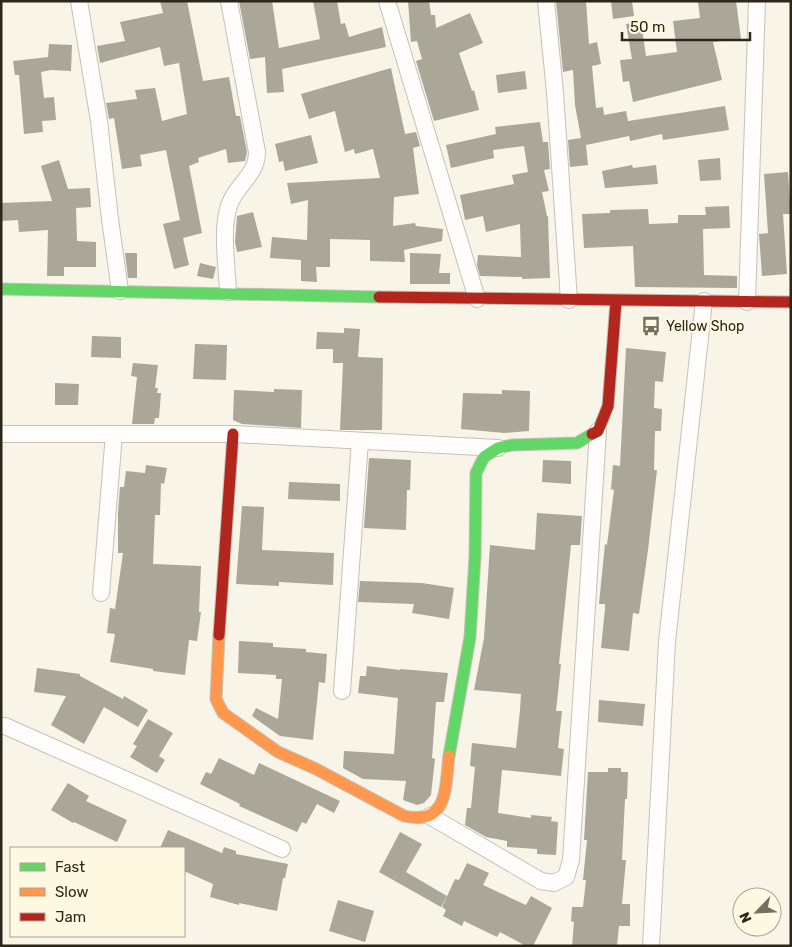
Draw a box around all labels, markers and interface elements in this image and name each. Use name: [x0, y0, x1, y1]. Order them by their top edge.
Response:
scale bar: [622, 10, 750, 42]
text: 50 m: [630, 18, 665, 36]
bus stop icon: Yellow Shop: [640, 315, 662, 337]
place label: Yellow Shop: [666, 318, 744, 335]
legend: [10, 847, 185, 937]
text: Fast: [55, 858, 85, 876]
text: Slow: [55, 883, 88, 901]
north arrow: [732, 887, 782, 937]
text: Jam: [55, 908, 86, 926]
text: N: [736, 909, 756, 925]

